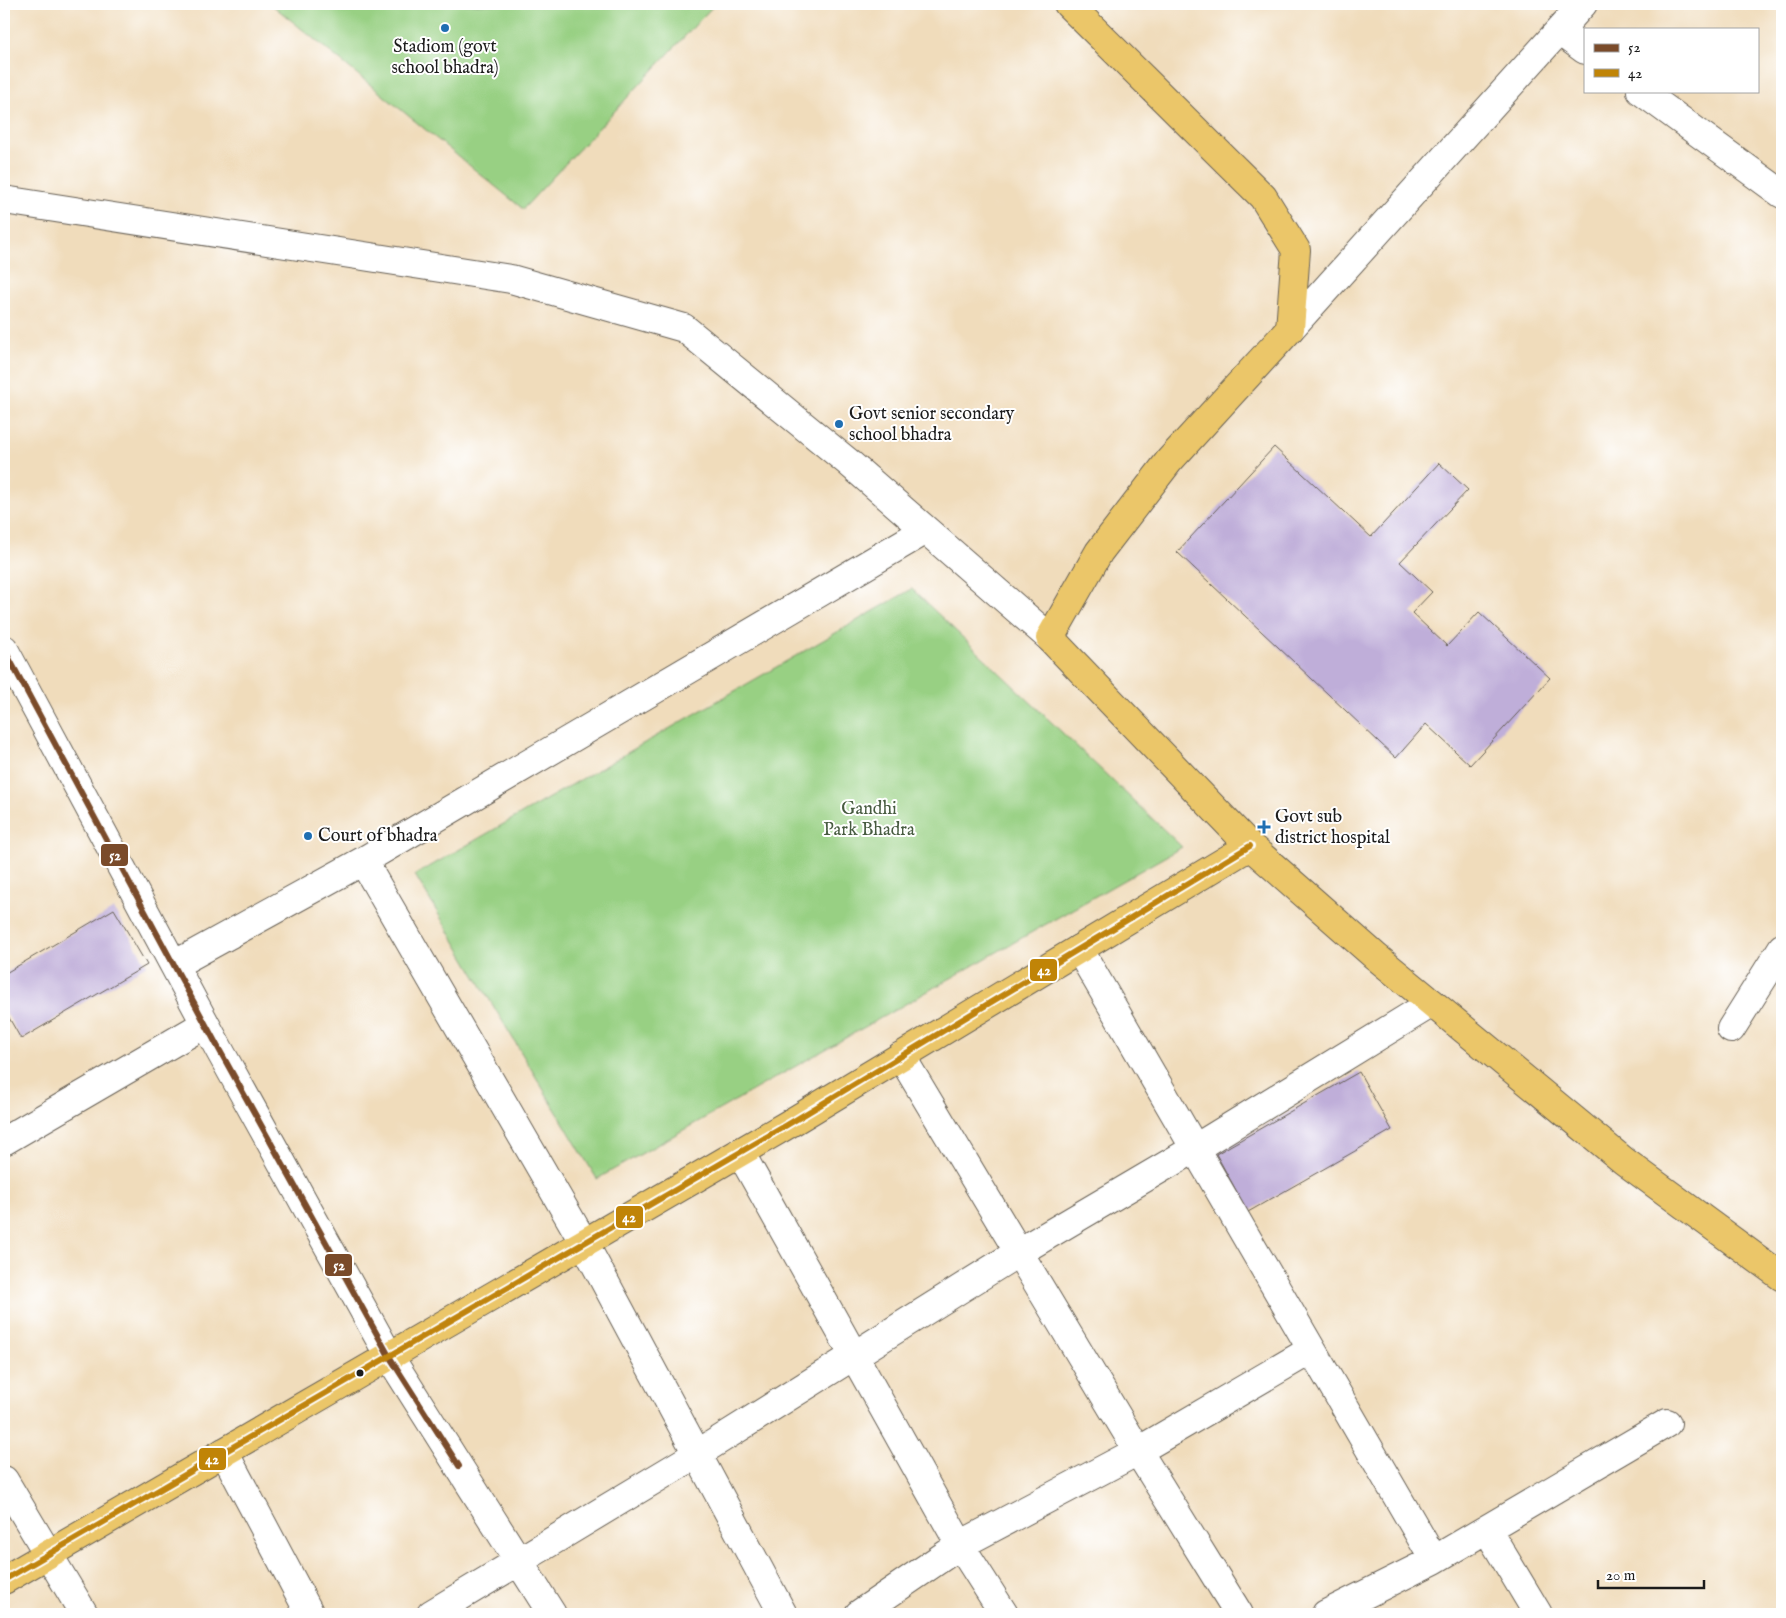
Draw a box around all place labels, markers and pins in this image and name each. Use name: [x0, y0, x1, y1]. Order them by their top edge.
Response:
marker: Stadiom (govt school bhadra): [439, 22, 451, 34]
place label: Stadiom (govt school bhadra): [391, 36, 499, 80]
place label: Govt senior secondary school bhadra: [849, 403, 1015, 447]
marker: Govt senior secondary school bhadra: [833, 418, 845, 430]
place label: Govt sub district hospital: [1275, 806, 1390, 850]
marker: Govt sub district hospital: [1257, 820, 1271, 834]
place label: Court of bhadra: [318, 825, 438, 848]
marker: Court of bhadra: [302, 830, 314, 842]
unlabelled marker: [355, 1368, 365, 1378]

